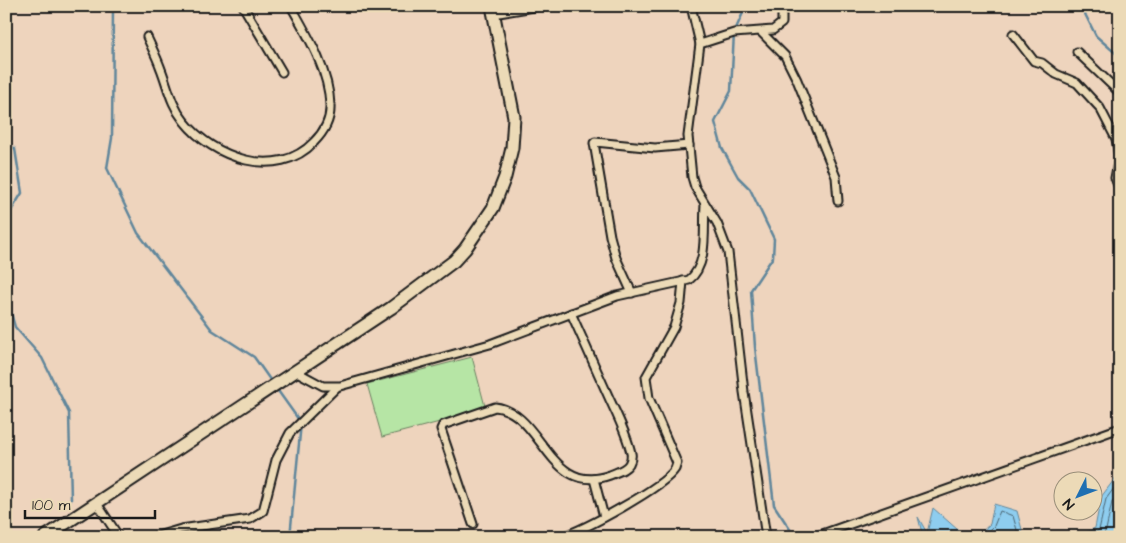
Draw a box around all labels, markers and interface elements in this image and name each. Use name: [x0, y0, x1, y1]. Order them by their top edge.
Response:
north arrow: [1054, 470, 1104, 520]
scale bar: [25, 488, 155, 520]
text: N: [1059, 494, 1079, 514]
text: 100 m: [32, 495, 71, 516]

